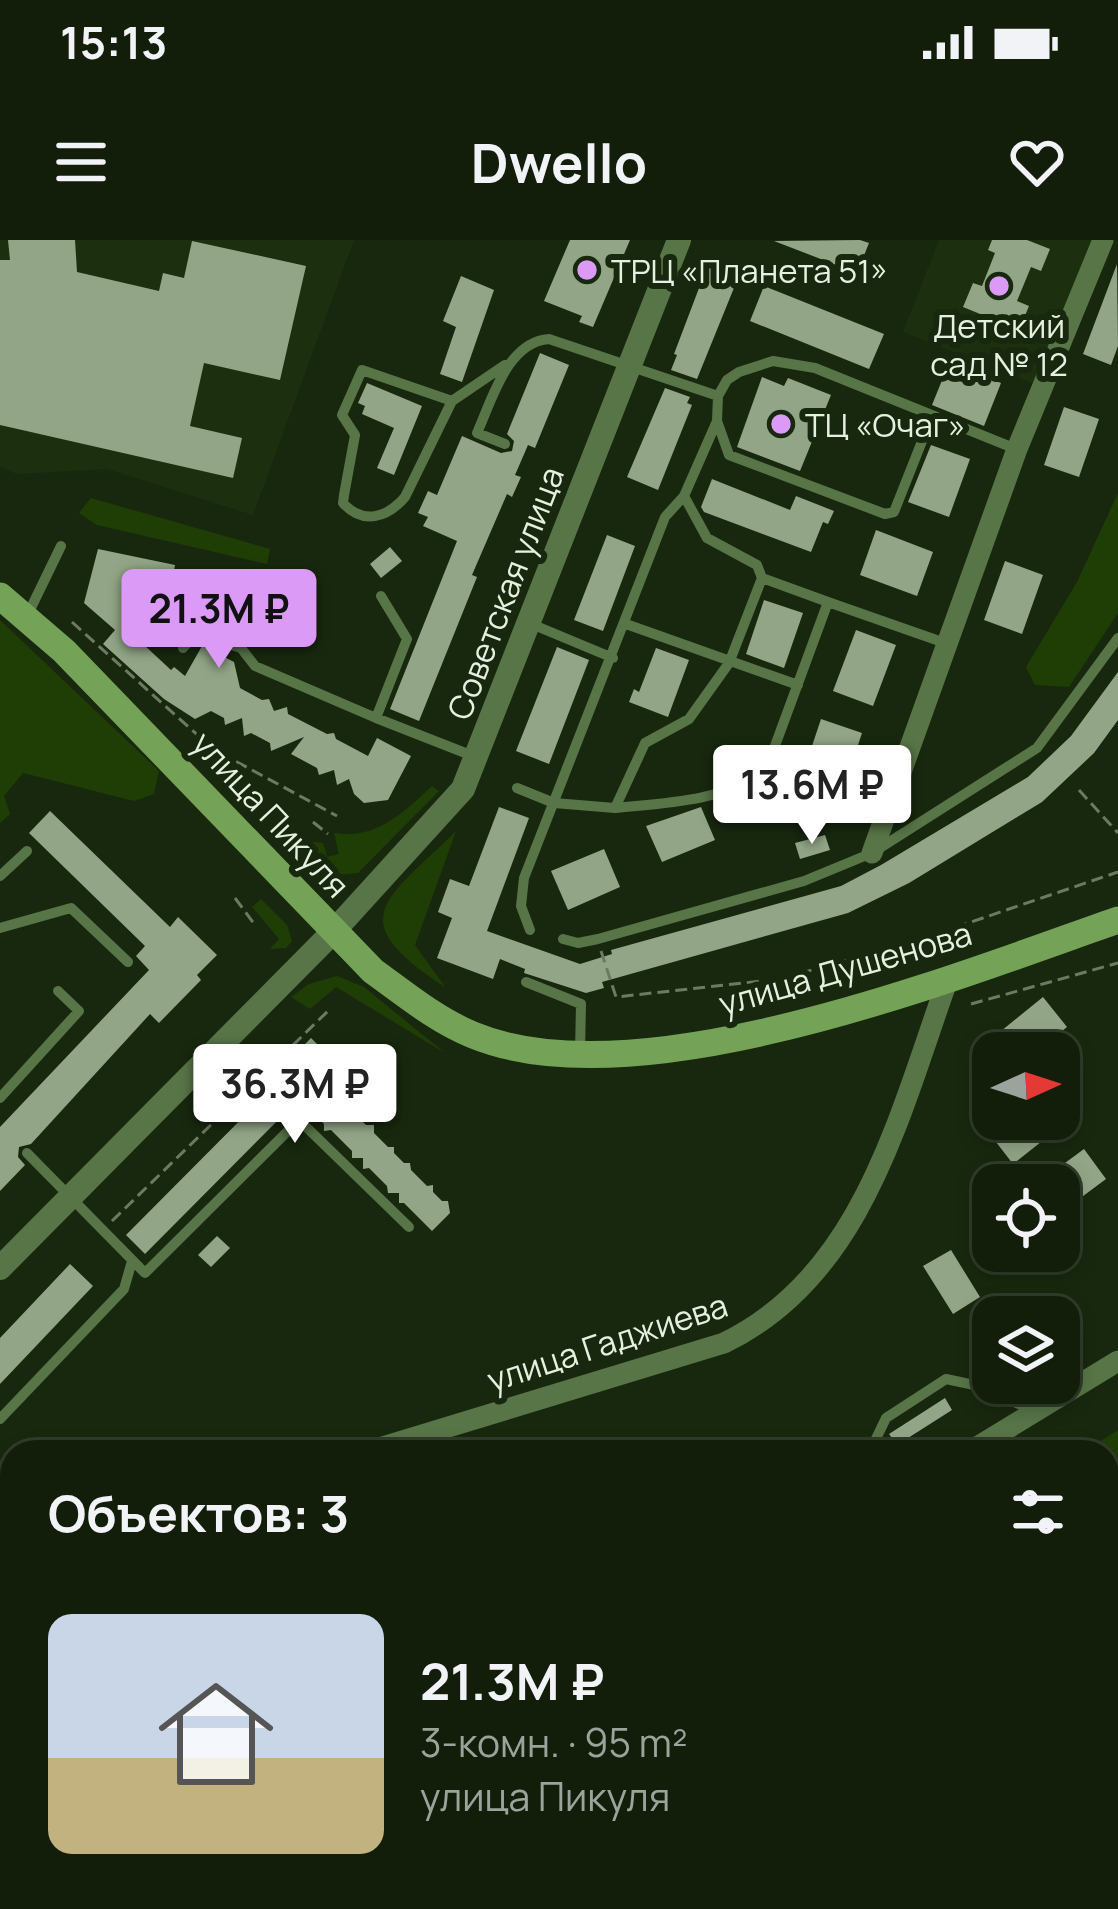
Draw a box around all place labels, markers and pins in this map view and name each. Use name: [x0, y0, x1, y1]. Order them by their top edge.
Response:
place label: ТРЦ «Планета 51»: [611, 248, 888, 293]
marker: ТРЦ «Планета 51»: [574, 257, 600, 283]
marker: Детский сад № 12: [986, 273, 1012, 299]
place label: Детский сад № 12: [930, 303, 1068, 386]
place label: ТЦ «Очаг»: [805, 402, 966, 447]
marker: ТЦ «Очаг»: [768, 411, 794, 437]
pin: 21.3M ₽: [108, 569, 330, 671]
pin: 13.6M ₽: [701, 745, 923, 847]
pin: 36.3M ₽: [184, 1044, 406, 1146]

